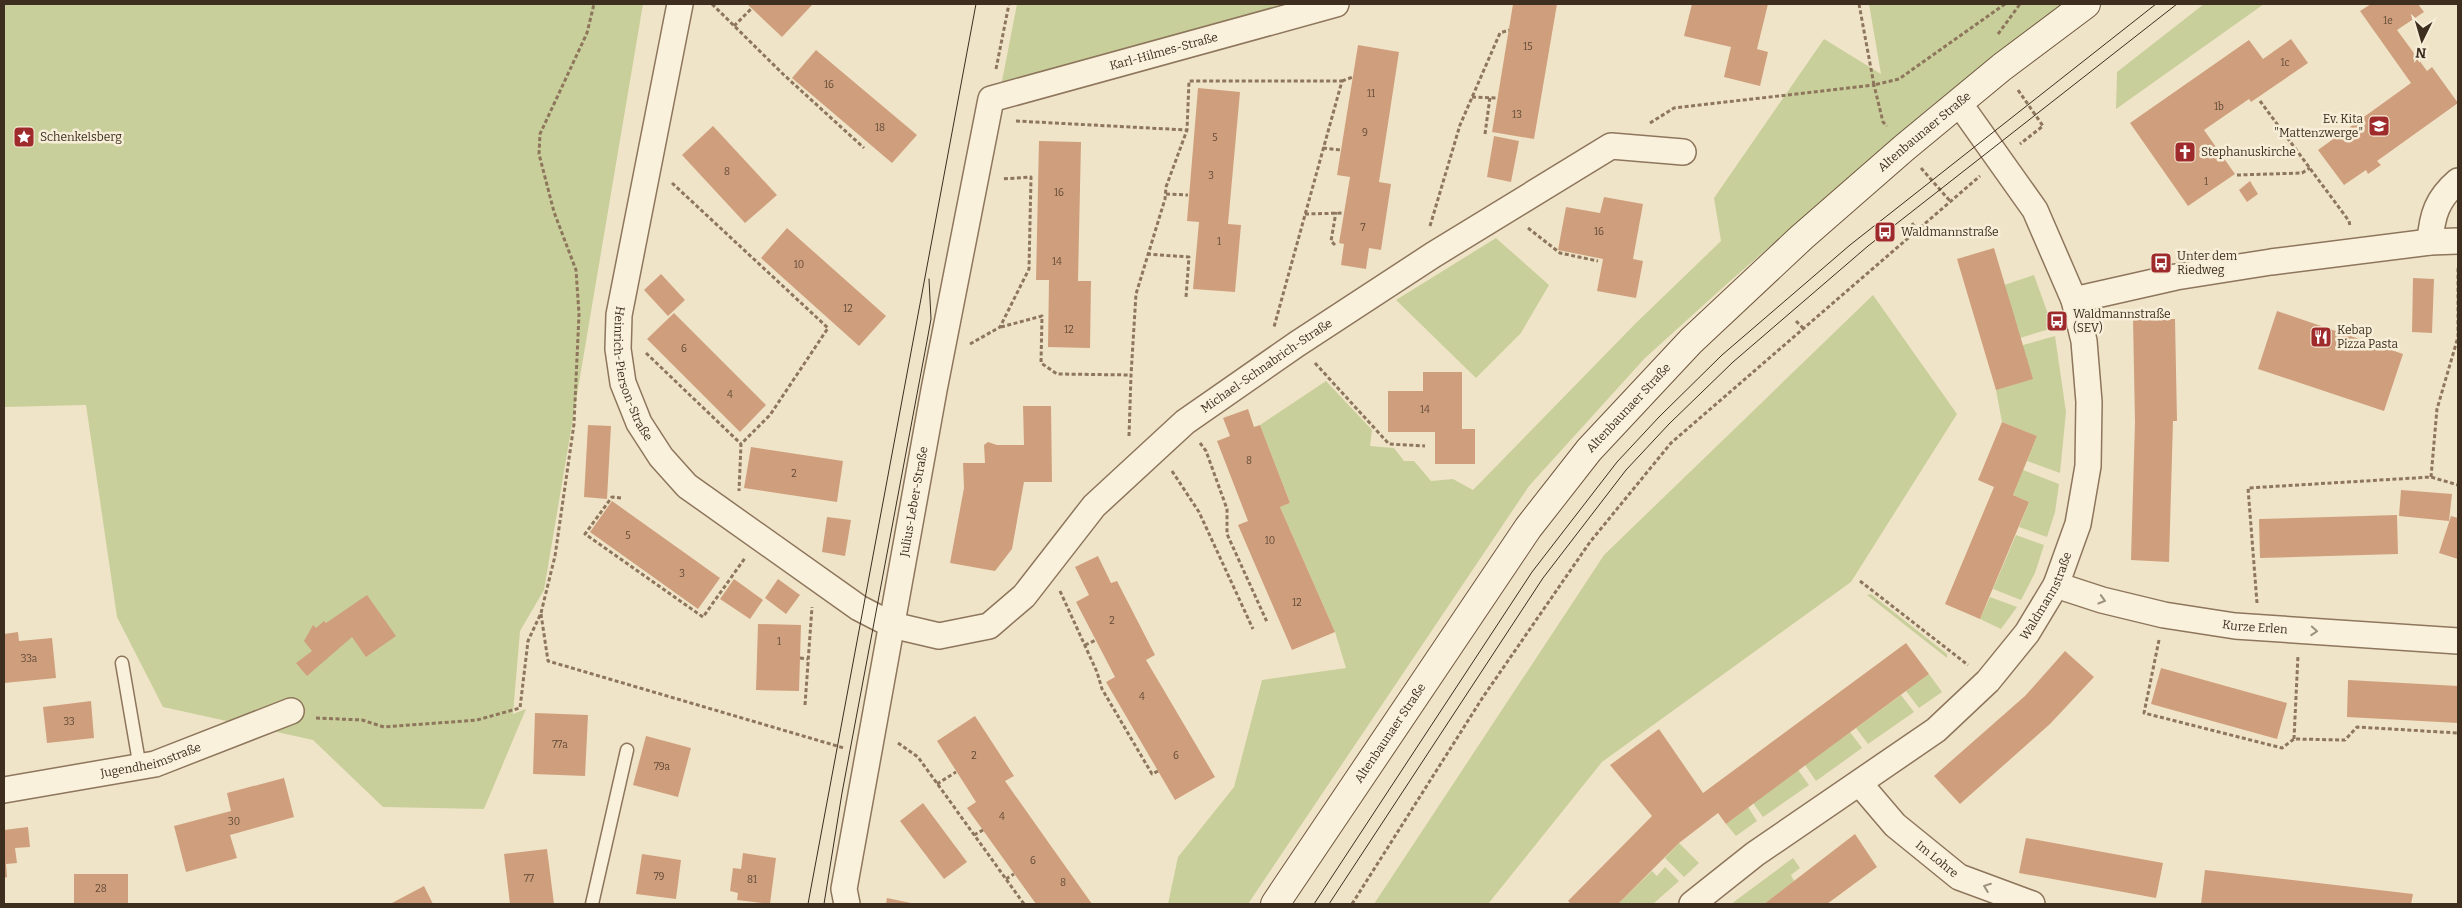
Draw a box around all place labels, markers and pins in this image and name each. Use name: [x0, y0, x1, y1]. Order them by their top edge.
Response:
place label: Ev. Kita "Mattenzwerge": [2274, 112, 2363, 140]
school or university icon: Ev. Kita "Mattenzwerge": [2367, 114, 2391, 138]
place icon: Schenkelsberg: [12, 125, 36, 149]
place label: Schenkelsberg: [40, 130, 122, 144]
church icon: Stephanuskirche: [2173, 140, 2197, 164]
place label: Stephanuskirche: [2201, 145, 2296, 159]
bus stop icon: Waldmannstraße: [1873, 220, 1897, 244]
place label: Waldmannstraße: [1901, 225, 1998, 239]
place label: Unter dem Riedweg: [2177, 249, 2238, 277]
bus stop icon: Unter dem Riedweg: [2149, 251, 2173, 275]
place label: Waldmannstraße (SEV): [2073, 307, 2170, 335]
bus stop icon: Waldmannstraße (SEV): [2045, 309, 2069, 333]
place label: Kebap Pizza Pasta: [2337, 323, 2398, 351]
restaurant icon: Kebap Pizza Pasta: [2309, 325, 2333, 349]

